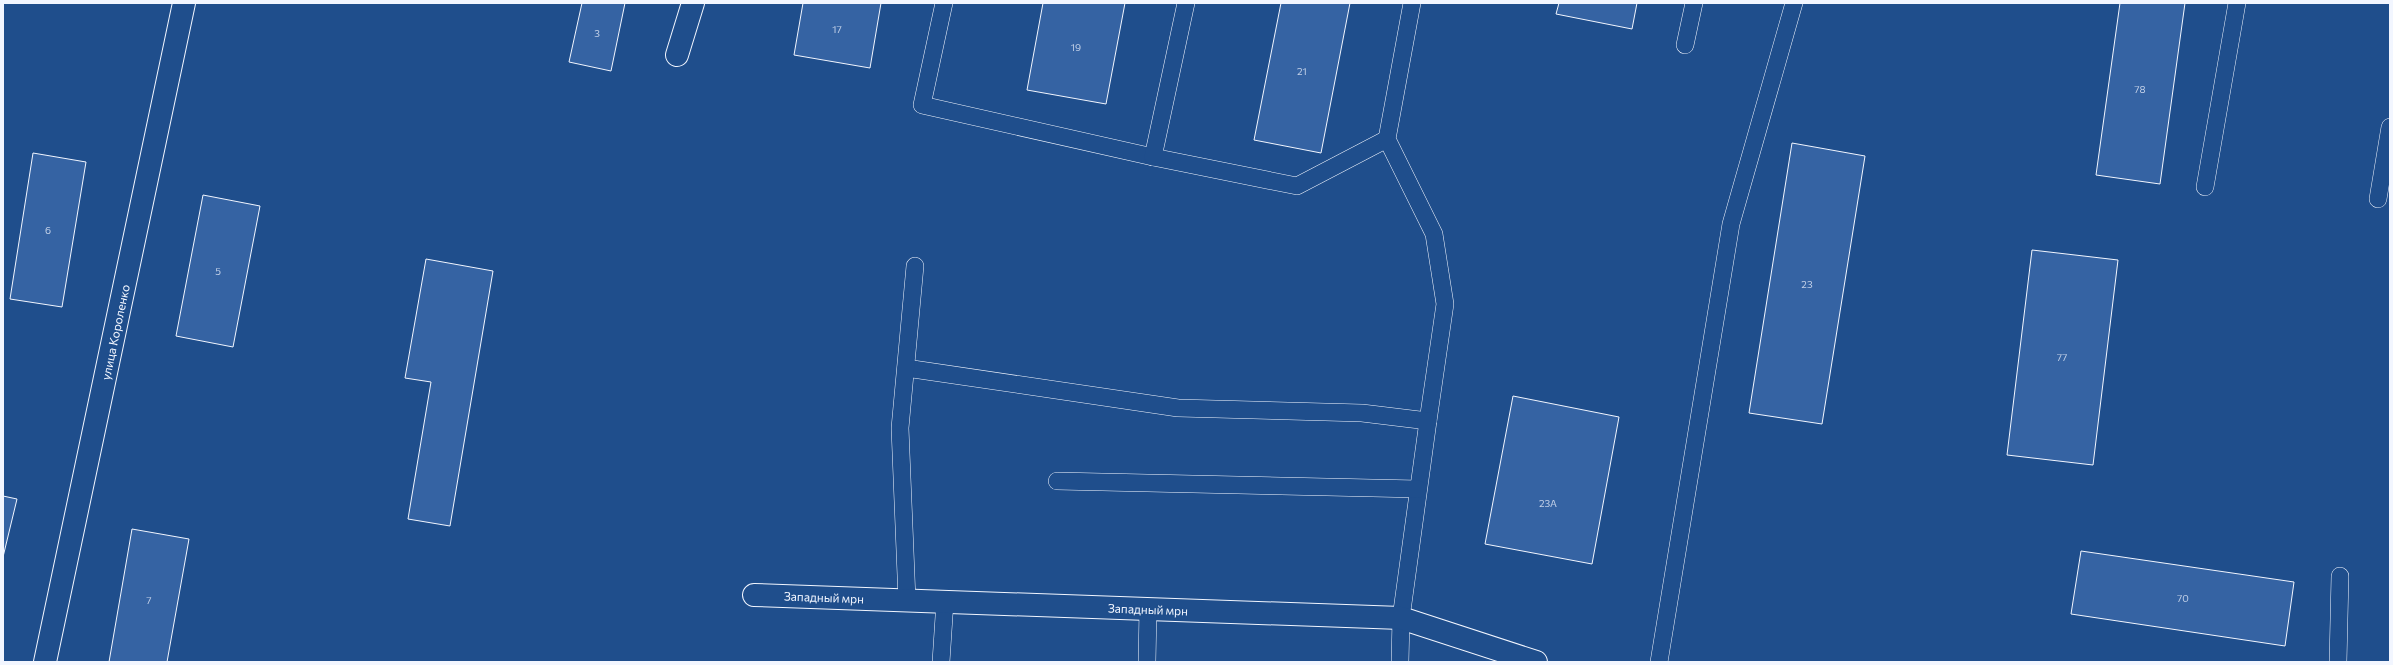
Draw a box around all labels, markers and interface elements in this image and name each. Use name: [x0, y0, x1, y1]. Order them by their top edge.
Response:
house number: 17: [832, 23, 842, 35]
house number: 3: [594, 27, 600, 39]
house number: 19: [1071, 41, 1081, 53]
house number: 21: [1297, 65, 1307, 77]
house number: 78: [2134, 83, 2146, 95]
house number: 6: [45, 224, 51, 236]
house number: 5: [215, 265, 221, 277]
house number: 23: [1801, 278, 1813, 290]
street label: улица Короленко: [98, 283, 132, 381]
house number: 77: [2057, 351, 2067, 363]
house number: 23А: [1539, 497, 1557, 509]
street label: Западный мрн: [784, 589, 864, 605]
house number: 70: [2177, 592, 2189, 604]
house number: 7: [146, 594, 152, 606]
street label: Западный мрн: [1108, 601, 1188, 617]

